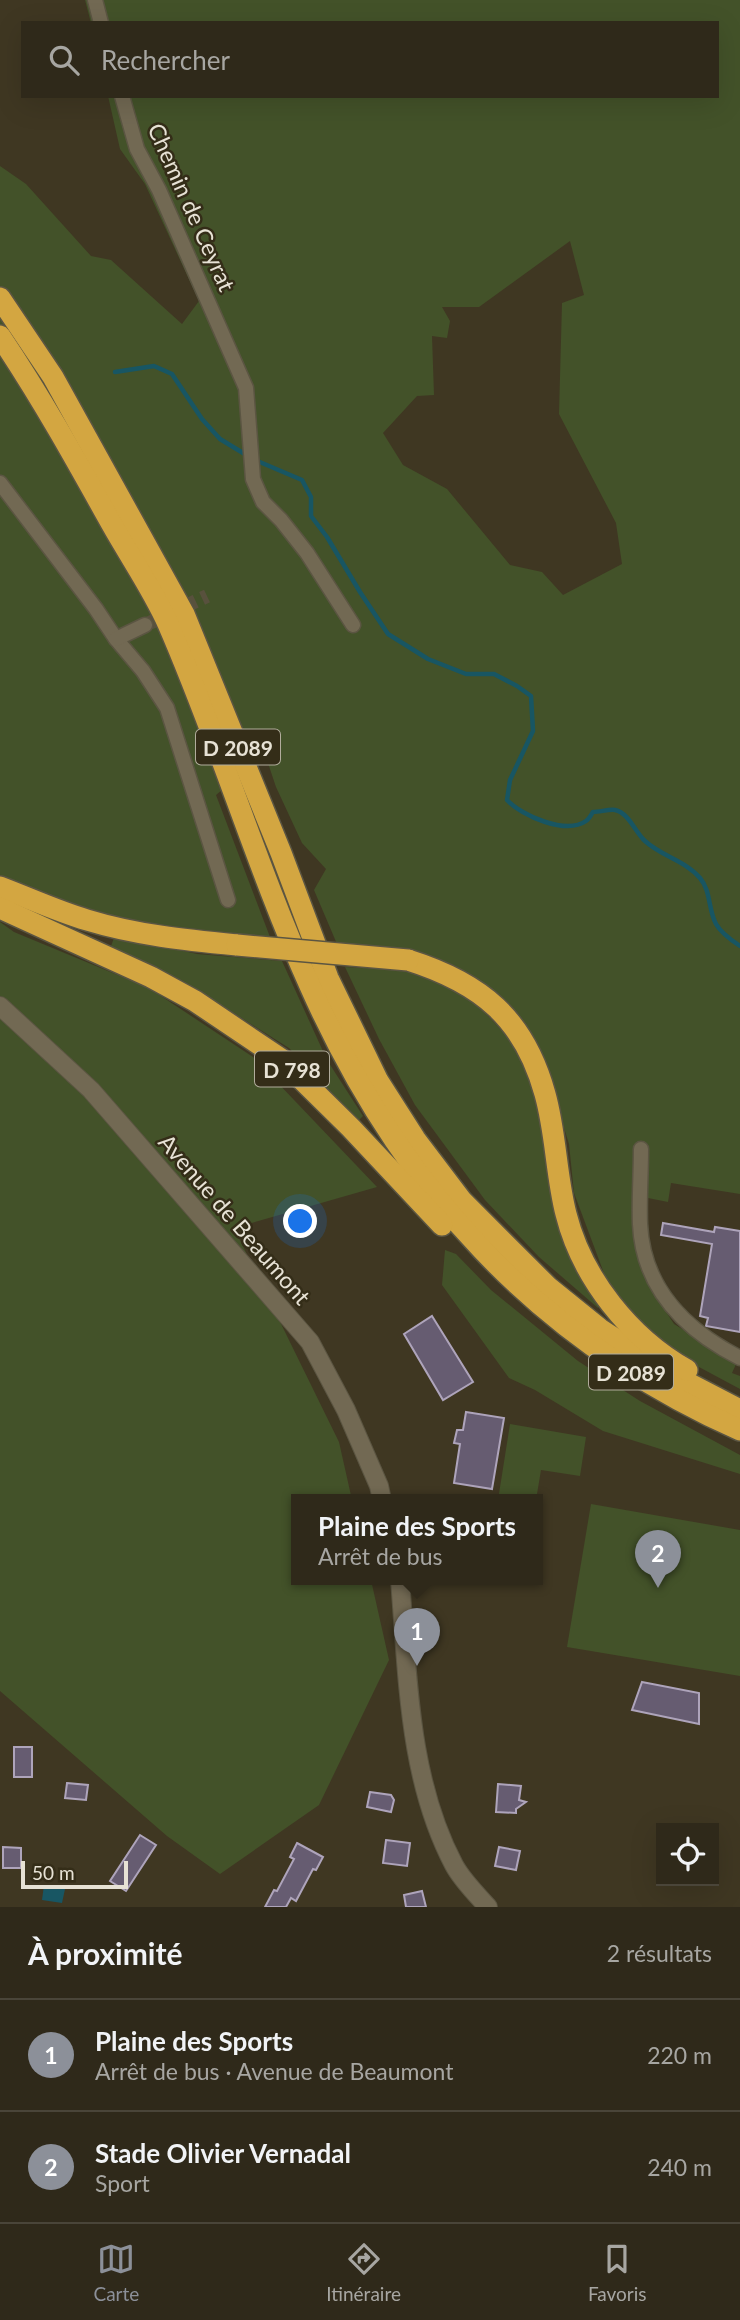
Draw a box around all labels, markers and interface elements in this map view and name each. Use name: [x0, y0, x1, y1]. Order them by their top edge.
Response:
search box: [21, 21, 719, 98]
icon: search: [45, 41, 83, 79]
text: Rechercher: [101, 44, 230, 76]
street label: Chemin de Ceyrat: [142, 119, 242, 296]
road number: D 2089: [196, 730, 280, 764]
road number: D 798: [255, 1052, 329, 1086]
street label: Avenue de Beaumont: [153, 1128, 317, 1311]
your location: [283, 1204, 317, 1238]
road number: D 2089: [589, 1354, 673, 1390]
popup: [291, 1494, 543, 1585]
text: Plaine des Sports: [318, 1510, 516, 1542]
pin: 2: [635, 1530, 681, 1588]
text: Arrêt de bus: [318, 1542, 443, 1570]
pin: 1: [394, 1608, 440, 1666]
map controls: [656, 1823, 719, 1886]
button: locate: [656, 1823, 719, 1886]
scale bar: [21, 1858, 128, 1890]
text: 50 m: [32, 1861, 75, 1884]
text: À proximité: [28, 1935, 183, 1971]
text: 2 résultats: [607, 1939, 712, 1967]
text: Plaine des Sports: [95, 2025, 293, 2057]
text: 1: [44, 2041, 58, 2069]
text: 220 m: [647, 2041, 712, 2069]
text: Arrêt de bus · Avenue de Beaumont: [95, 2057, 453, 2085]
text: Stade Olivier Vernadal: [95, 2137, 351, 2169]
text: 2: [44, 2153, 58, 2181]
text: 240 m: [647, 2153, 712, 2181]
text: Sport: [95, 2169, 150, 2197]
tab: Carte: [93, 2240, 139, 2305]
tab: Itinéraire: [326, 2240, 401, 2305]
tab: Favoris: [588, 2240, 647, 2305]

